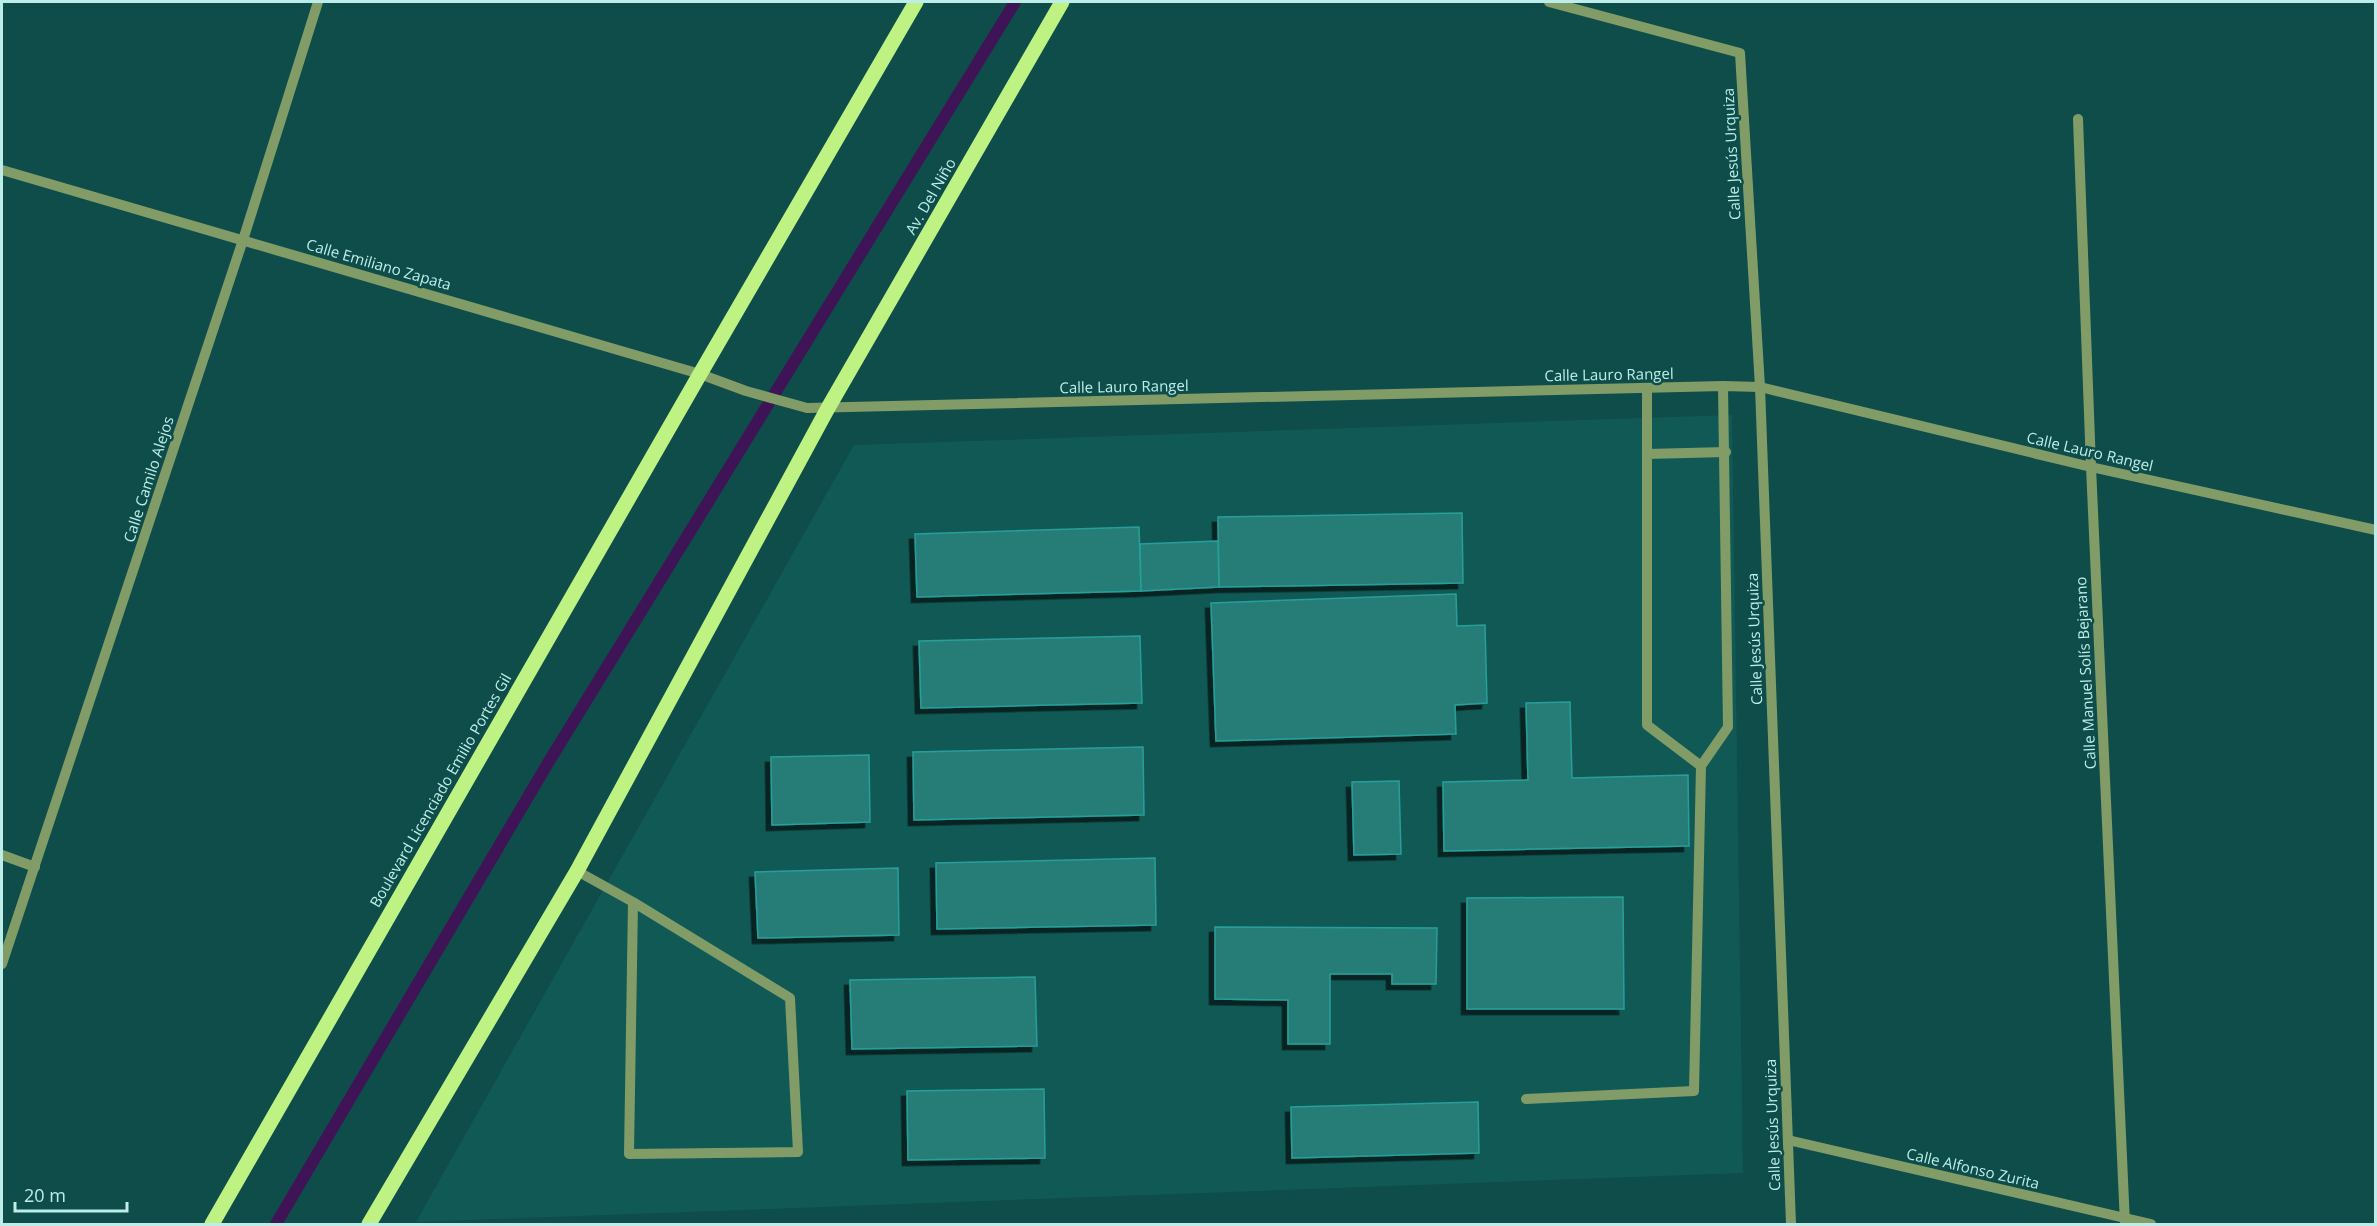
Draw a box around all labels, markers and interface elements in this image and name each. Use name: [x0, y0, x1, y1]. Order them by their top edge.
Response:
street label: Calle Jesús Urquiza: [1718, 88, 1744, 220]
street label: Av. Del Niño: [900, 154, 960, 238]
street label: Calle Emiliano Zapata: [304, 234, 454, 294]
street label: Calle Lauro Rangel: [1544, 363, 1674, 385]
street label: Calle Lauro Rangel: [1059, 375, 1189, 397]
street label: Calle Camilo Alejos: [118, 413, 178, 545]
street label: Calle Lauro Rangel: [2025, 427, 2155, 475]
street label: Calle Jesús Urquiza: [1742, 573, 1766, 705]
street label: Calle Manuel Solís Bejarano: [2070, 576, 2100, 770]
street label: Boulevard Licenciado Emilio Portes Gil: [365, 669, 515, 911]
street label: Calle Jesús Urquiza: [1760, 1059, 1784, 1191]
street label: Calle Alfonso Zurita: [1905, 1143, 2041, 1193]
scale bar: [15, 1175, 128, 1213]
text: 20 m: [24, 1183, 66, 1207]

